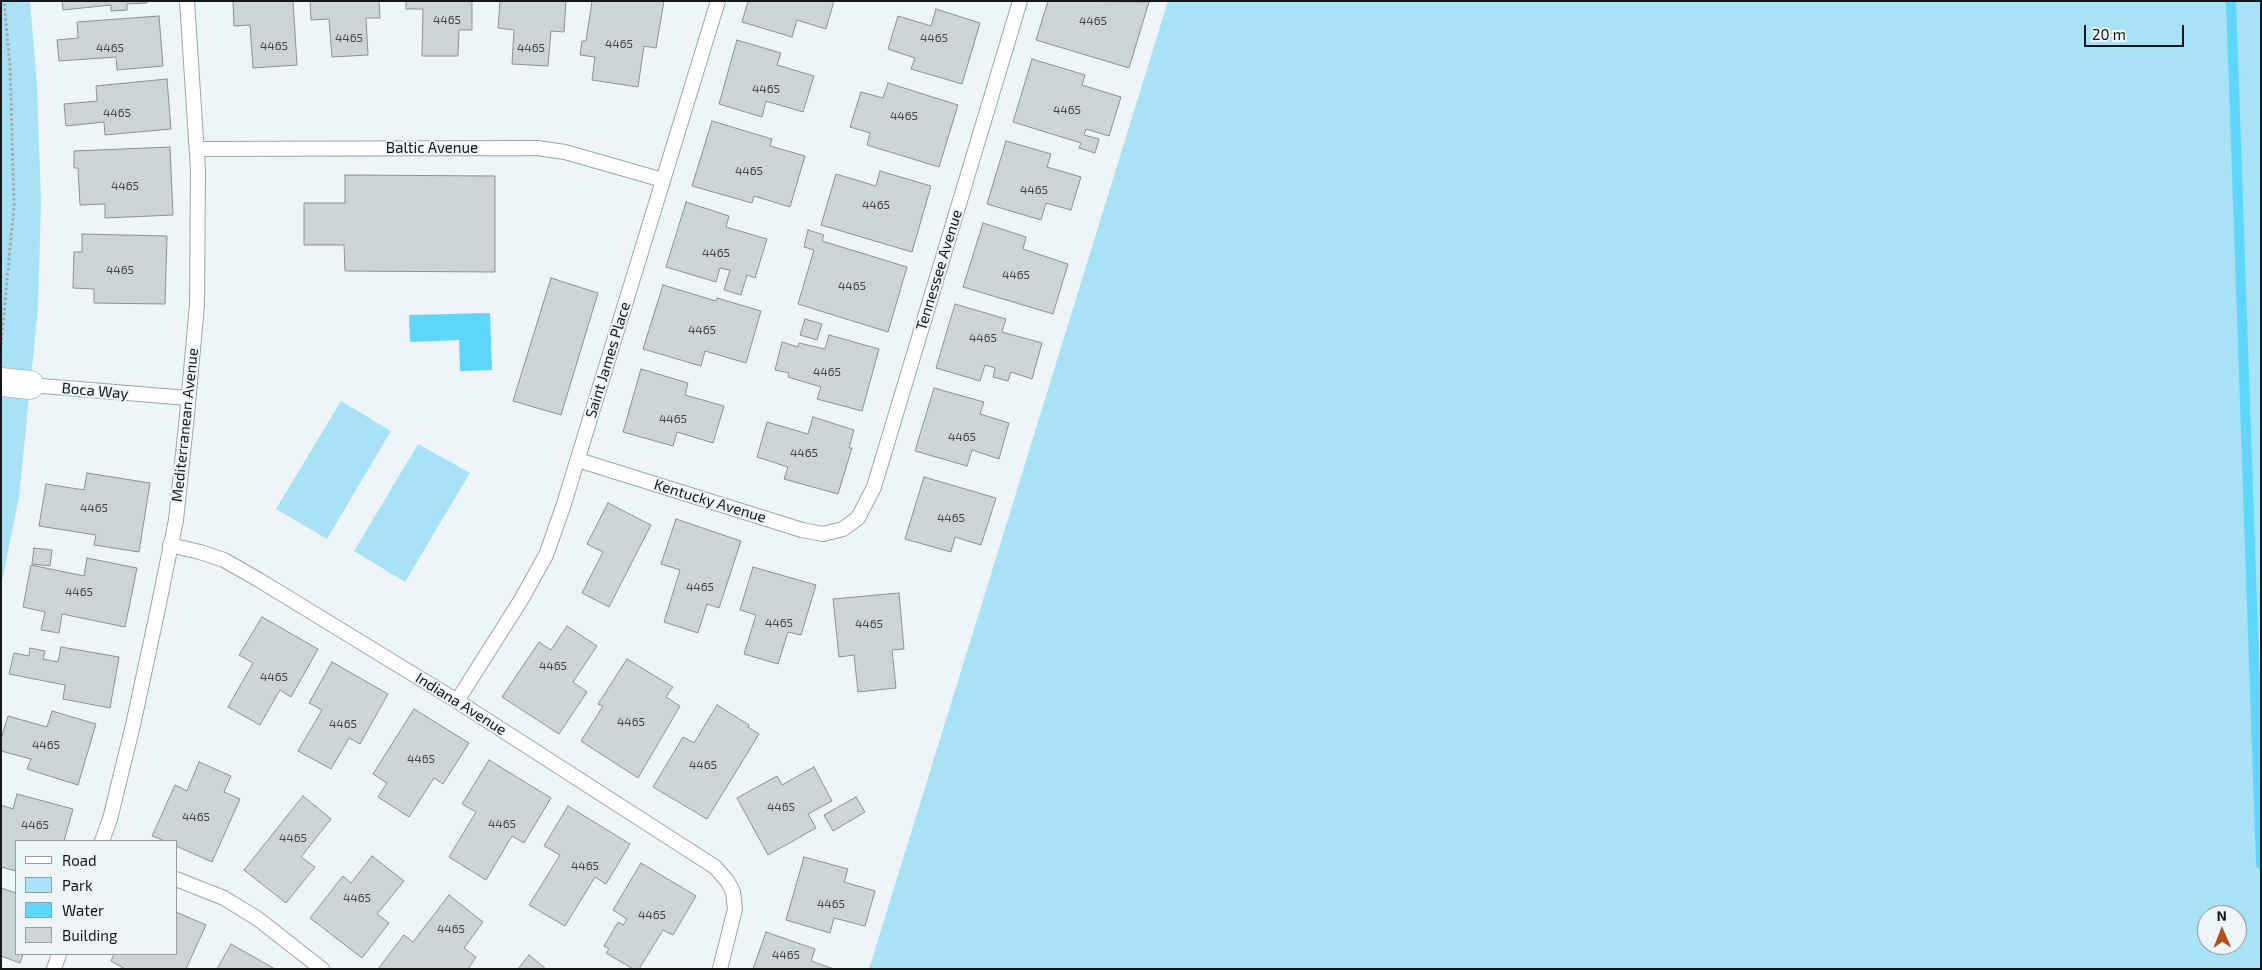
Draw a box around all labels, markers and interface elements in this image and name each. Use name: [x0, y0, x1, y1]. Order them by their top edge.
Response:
house number: 4465: [433, 13, 461, 27]
house number: 4465: [1079, 14, 1107, 28]
scale bar: [2087, 15, 2187, 47]
text: 20 m: [2092, 25, 2126, 43]
house number: 4465: [335, 31, 363, 45]
house number: 4465: [920, 31, 948, 45]
house number: 4465: [605, 37, 633, 51]
house number: 4465: [260, 39, 288, 53]
house number: 4465: [96, 41, 124, 55]
house number: 4465: [517, 41, 545, 55]
house number: 4465: [752, 82, 780, 96]
house number: 4465: [1053, 103, 1081, 117]
house number: 4465: [103, 106, 131, 120]
house number: 4465: [890, 109, 918, 123]
street label: Baltic Avenue: [386, 139, 478, 157]
house number: 4465: [735, 164, 763, 178]
house number: 4465: [111, 179, 139, 193]
house number: 4465: [1020, 183, 1048, 197]
house number: 4465: [862, 198, 890, 212]
street label: Tennessee Avenue: [912, 207, 966, 333]
house number: 4465: [702, 246, 730, 260]
house number: 4465: [106, 263, 134, 277]
house number: 4465: [1002, 268, 1030, 282]
house number: 4465: [838, 279, 866, 293]
street label: Saint James Place: [582, 300, 634, 420]
house number: 4465: [688, 323, 716, 337]
house number: 4465: [969, 331, 997, 345]
street label: Mediterranean Avenue: [168, 347, 202, 503]
house number: 4465: [813, 365, 841, 379]
street label: Boca Way: [61, 379, 129, 403]
house number: 4465: [659, 412, 687, 426]
house number: 4465: [948, 430, 976, 444]
house number: 4465: [790, 446, 818, 460]
street label: Kentucky Avenue: [652, 475, 768, 527]
house number: 4465: [80, 501, 108, 515]
house number: 4465: [937, 511, 965, 525]
house number: 4465: [686, 580, 714, 594]
house number: 4465: [65, 585, 93, 599]
house number: 4465: [765, 616, 793, 630]
house number: 4465: [855, 617, 883, 631]
house number: 4465: [539, 659, 567, 673]
street label: Indiana Avenue: [412, 669, 510, 739]
house number: 4465: [260, 670, 288, 684]
house number: 4465: [617, 715, 645, 729]
house number: 4465: [329, 717, 357, 731]
house number: 4465: [32, 738, 60, 752]
house number: 4465: [407, 752, 435, 766]
house number: 4465: [689, 758, 717, 772]
house number: 4465: [767, 800, 795, 814]
house number: 4465: [182, 810, 210, 824]
house number: 4465: [488, 817, 516, 831]
house number: 4465: [21, 818, 49, 832]
house number: 4465: [279, 831, 307, 845]
legend: [15, 840, 178, 955]
text: Road: [62, 851, 97, 869]
house number: 4465: [571, 859, 599, 873]
text: Park: [62, 876, 93, 894]
house number: 4465: [343, 891, 371, 905]
house number: 4465: [817, 897, 845, 911]
text: Water: [62, 901, 104, 919]
north arrow: [2197, 905, 2247, 955]
text: N: [2217, 907, 2227, 924]
house number: 4465: [638, 908, 666, 922]
house number: 4465: [437, 922, 465, 936]
text: Building: [62, 926, 117, 944]
house number: 4465: [772, 948, 800, 962]

